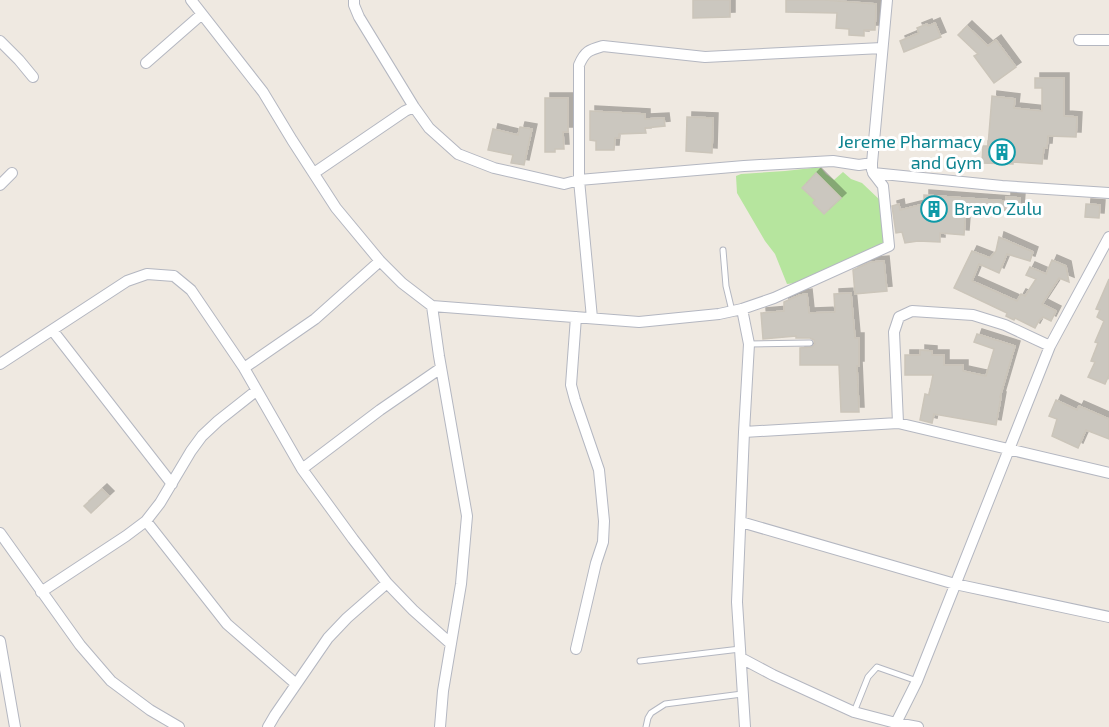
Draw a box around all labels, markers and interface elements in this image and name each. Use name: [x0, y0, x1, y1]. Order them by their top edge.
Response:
place label: Jereme Pharmacy and Gym: [838, 130, 982, 173]
building icon: Jereme Pharmacy and Gym: [987, 137, 1017, 167]
building icon: Bravo Zulu: [919, 194, 949, 224]
place label: Bravo Zulu: [954, 197, 1042, 219]

